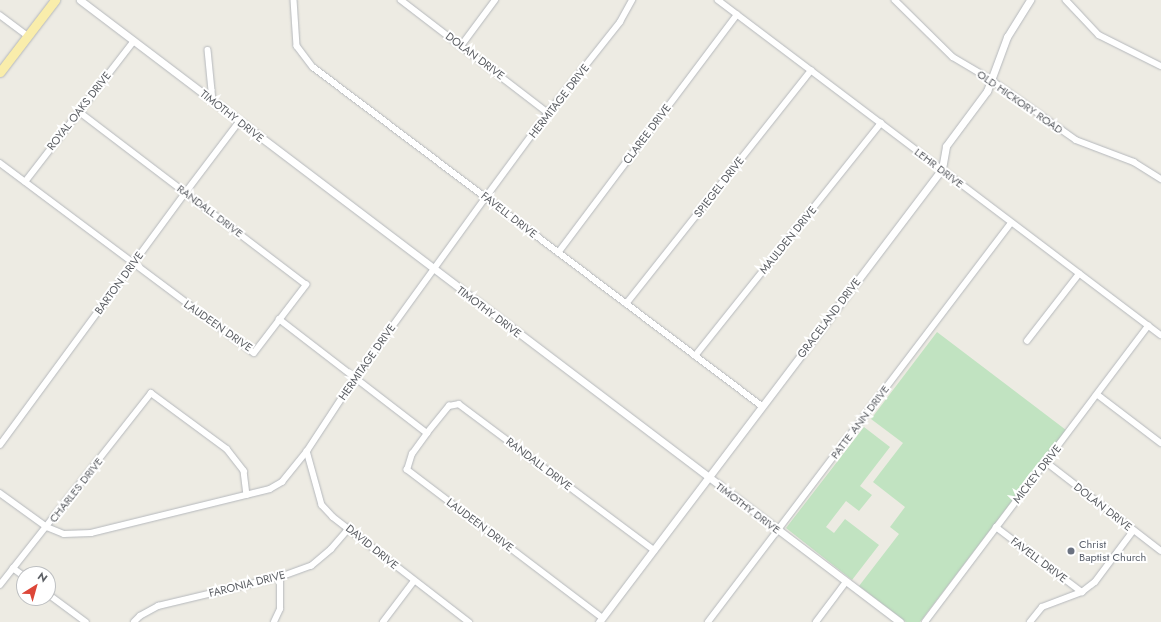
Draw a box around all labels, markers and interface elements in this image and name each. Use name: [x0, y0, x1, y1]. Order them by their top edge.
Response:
street label: DOLAN DRIVE: [443, 30, 507, 82]
street label: HERMITAGE DRIVE: [526, 61, 592, 141]
street label: OLD HICKORY ROAD: [975, 67, 1065, 137]
street label: ROYAL OAKS DRIVE: [44, 69, 114, 153]
street label: TIMOTHY DRIVE: [198, 87, 266, 145]
street label: CLAREE DRIVE: [620, 102, 674, 166]
street label: LEHR DRIVE: [912, 145, 966, 191]
street label: SPIEGEL DRIVE: [691, 154, 747, 220]
street label: RANDALL DRIVE: [174, 182, 246, 240]
street label: FAVELL DRIVE: [479, 189, 539, 241]
street label: MAULDEN DRIVE: [757, 204, 819, 276]
street label: BARTON DRIVE: [92, 249, 146, 317]
street label: GRACELAND DRIVE: [795, 275, 863, 361]
street label: TIMOTHY DRIVE: [454, 284, 524, 340]
street label: LAUDEEN DRIVE: [181, 298, 255, 354]
street label: HERMITAGE DRIVE: [336, 321, 398, 403]
street label: PATTE ANN DRIVE: [828, 383, 892, 461]
street label: RANDALL DRIVE: [503, 435, 575, 493]
street label: MICKEY DRIVE: [1010, 442, 1064, 506]
street label: CHARLES DRIVE: [47, 455, 105, 525]
street label: TIMOTHY DRIVE: [713, 480, 783, 536]
street label: DOLAN DRIVE: [1071, 480, 1135, 534]
street label: LAUDEEN DRIVE: [444, 496, 516, 554]
street label: DAVID DRIVE: [343, 522, 401, 572]
street label: FAVELL DRIVE: [1008, 535, 1070, 585]
place label: Christ Baptist Church: [1079, 538, 1146, 564]
marker: Christ Baptist Church: [1066, 546, 1076, 556]
north arrow: [16, 566, 56, 606]
text: N: [34, 568, 51, 586]
street label: FARONIA DRIVE: [207, 568, 287, 600]

